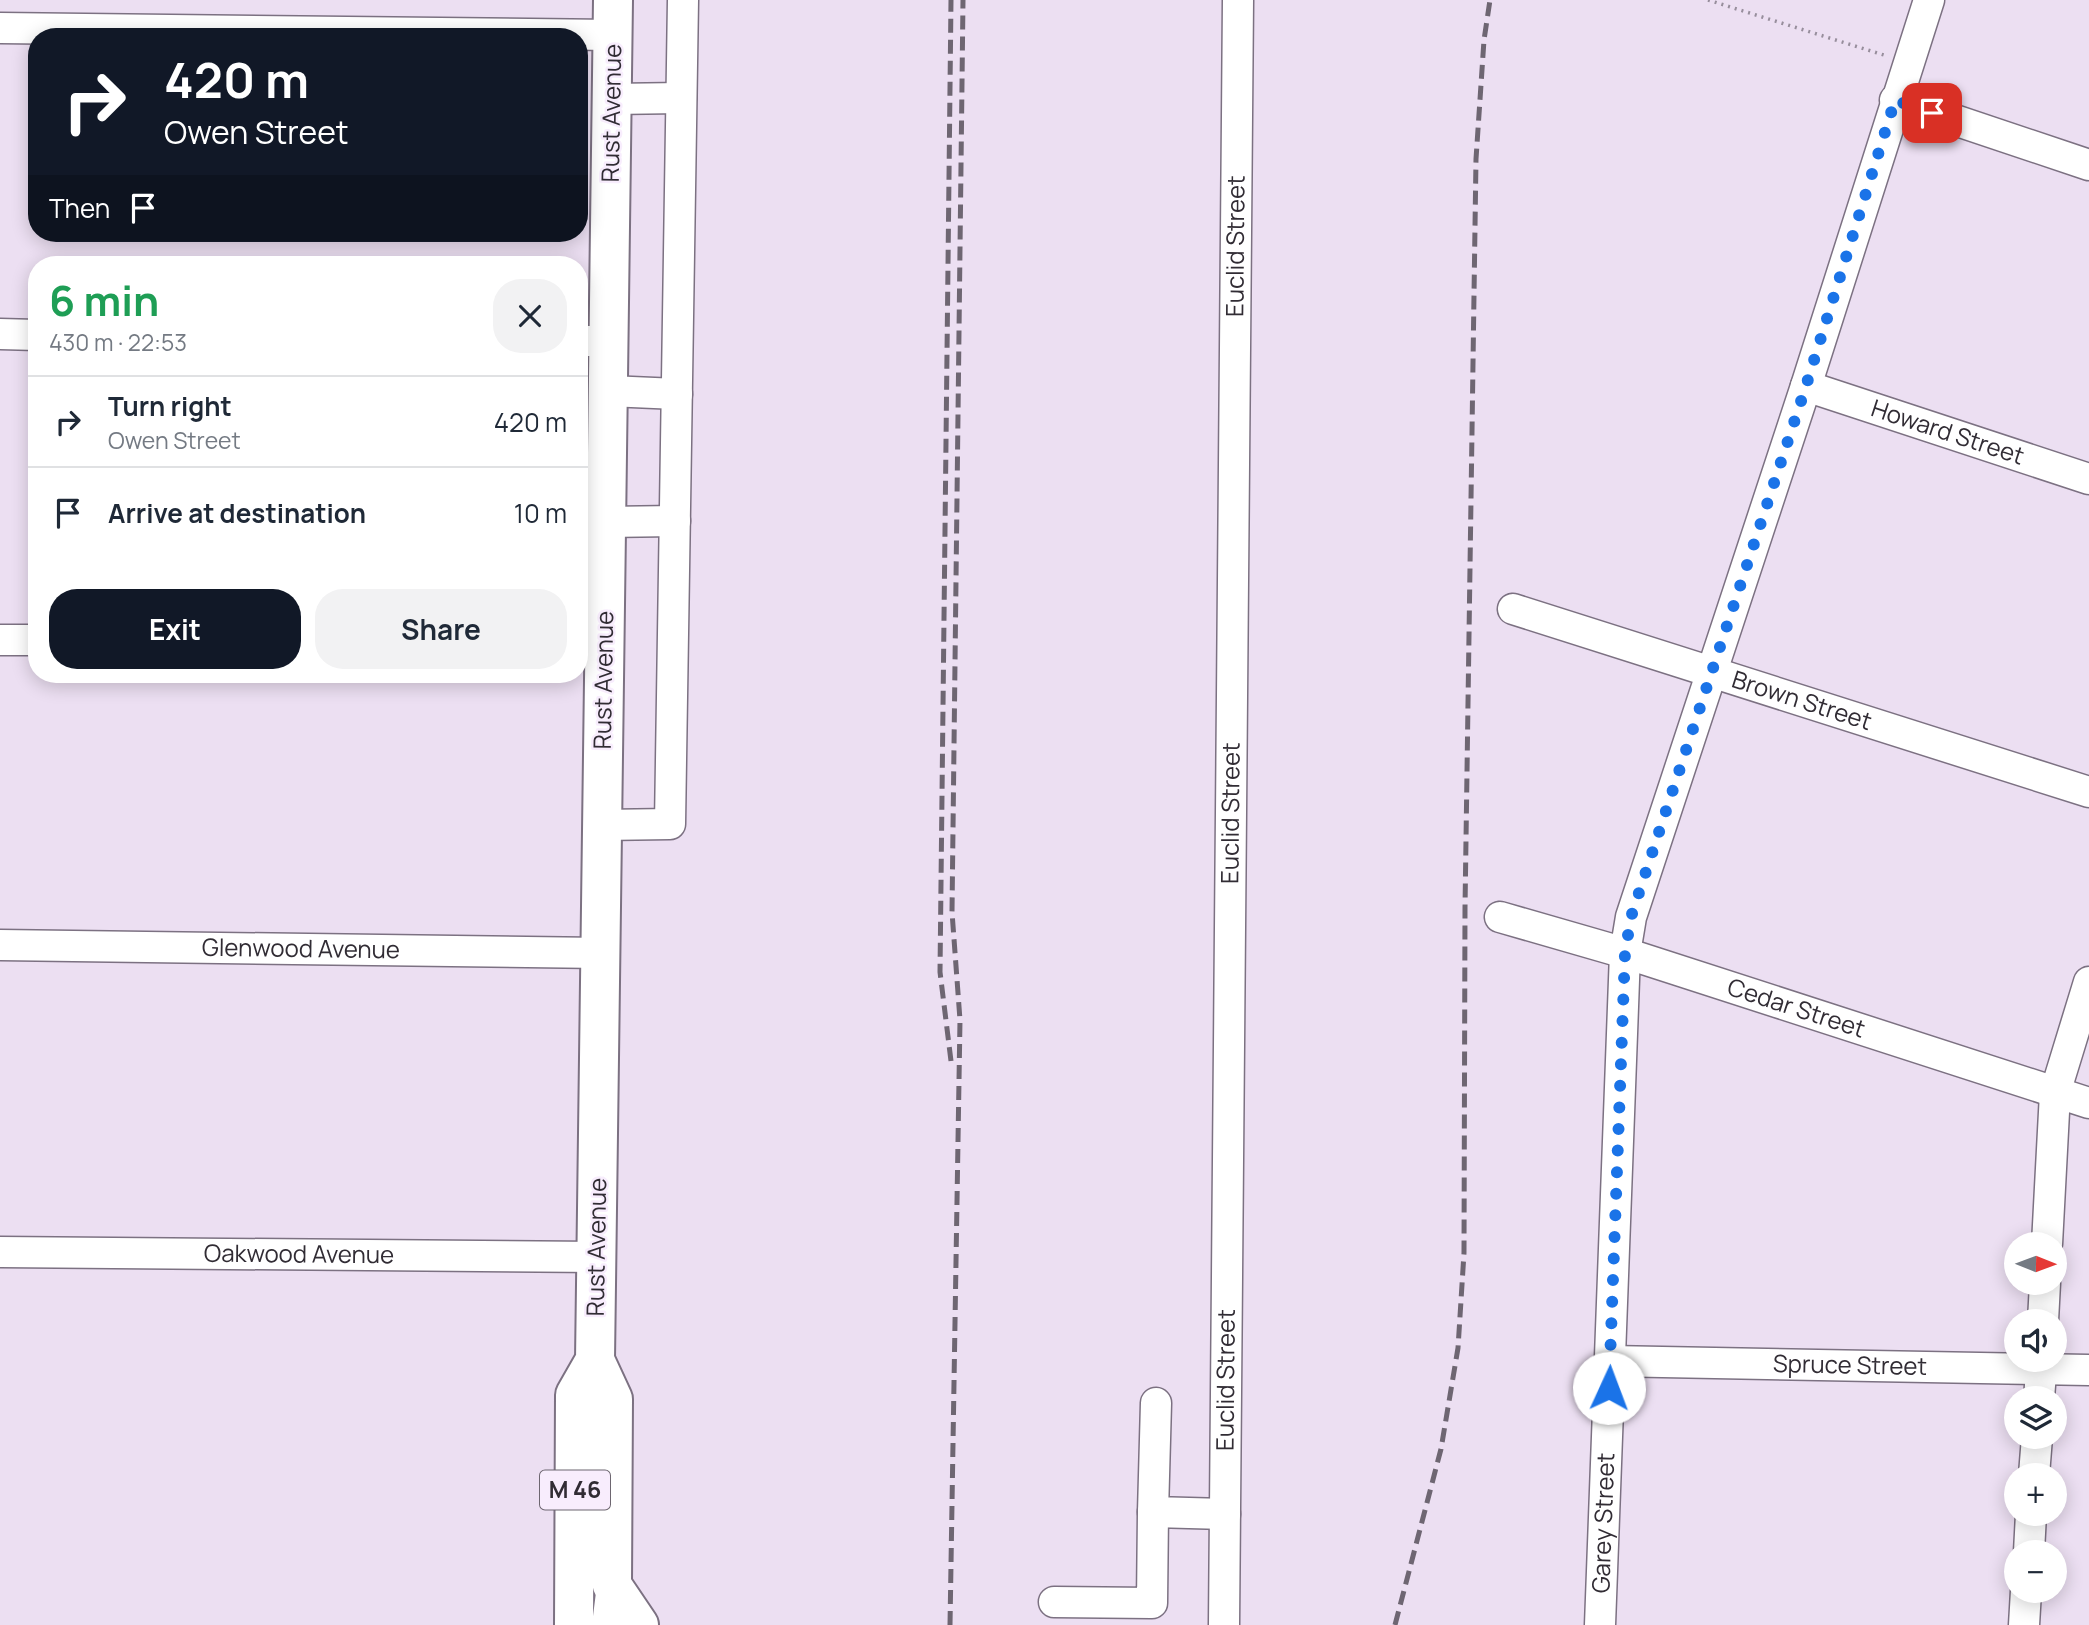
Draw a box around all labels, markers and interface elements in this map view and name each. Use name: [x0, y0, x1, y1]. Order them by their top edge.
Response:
street label: Rust Avenue: [593, 43, 628, 183]
text: 420 m: [164, 46, 309, 113]
icon: right: [49, 56, 140, 147]
pin: [1902, 83, 1962, 143]
icon: arrive: [1913, 94, 1951, 132]
text: Owen Street: [164, 110, 349, 154]
street label: Euclid Street: [1217, 175, 1251, 317]
icon: arrive: [124, 189, 162, 227]
text: Then: [49, 190, 110, 226]
text: 6 min: [49, 271, 159, 329]
button: close: [493, 279, 567, 353]
text: 430 m · 22:53: [49, 326, 187, 358]
text: Turn right: [108, 388, 232, 424]
street label: Howard Street: [1867, 391, 2029, 472]
icon: right: [49, 403, 87, 441]
text: 420 m: [494, 404, 567, 440]
text: Owen Street: [108, 424, 241, 456]
icon: arrive: [49, 494, 87, 532]
text: Arrive at destination: [108, 495, 366, 531]
text: 10 m: [514, 495, 567, 531]
button: Exit: [49, 589, 301, 669]
button: Share: [315, 589, 567, 669]
street label: Rust Avenue: [585, 610, 620, 750]
street label: Brown Street: [1728, 662, 1876, 737]
street label: Euclid Street: [1212, 742, 1247, 884]
street label: Glenwood Avenue: [202, 930, 400, 965]
street label: Cedar Street: [1724, 969, 1870, 1045]
street label: Rust Avenue: [578, 1177, 613, 1317]
north arrow: [2004, 1232, 2067, 1295]
map controls: [2004, 1232, 2067, 1603]
street label: Oakwood Avenue: [204, 1236, 394, 1270]
street label: Euclid Street: [1208, 1309, 1242, 1451]
button: sound: [2004, 1309, 2067, 1372]
street label: Spruce Street: [1773, 1346, 1927, 1382]
position arrow: [1572, 1351, 1646, 1425]
button: layers: [2004, 1386, 2067, 1449]
street label: Garey Street: [1583, 1452, 1621, 1594]
button: +: [2004, 1463, 2067, 1526]
road number: M 46: [540, 1470, 610, 1510]
button: −: [2004, 1540, 2067, 1603]

